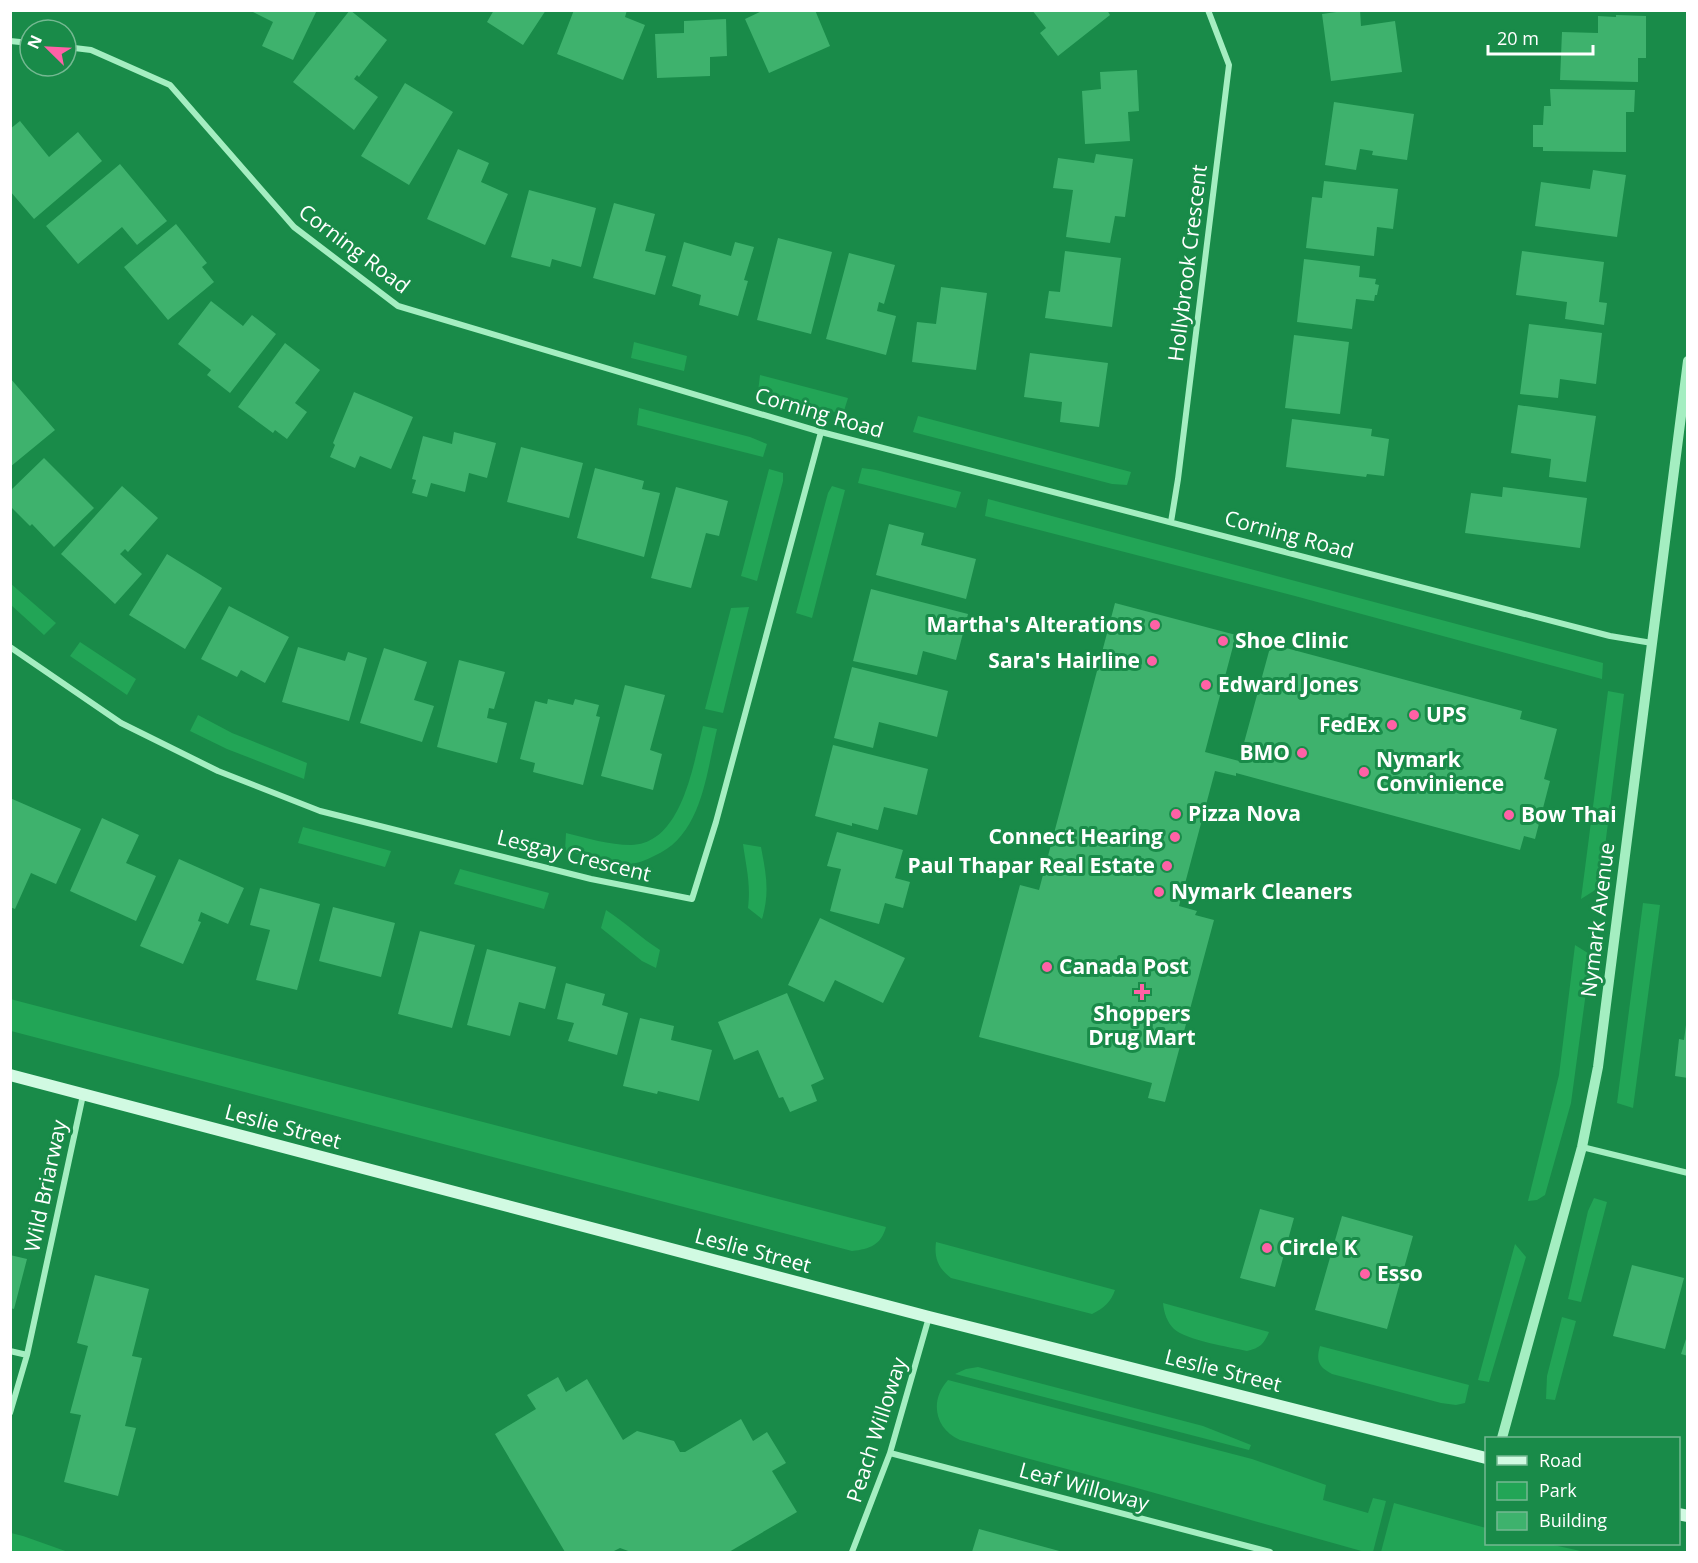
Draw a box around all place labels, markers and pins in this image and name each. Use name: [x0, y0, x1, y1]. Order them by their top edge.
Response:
place label: Martha's Alterations: [926, 610, 1143, 638]
marker: Martha's Alterations: [1148, 618, 1162, 632]
place label: Shoe Clinic: [1235, 626, 1349, 654]
marker: Shoe Clinic: [1216, 634, 1230, 648]
place label: Sara's Hairline: [988, 646, 1140, 674]
marker: Sara's Hairline: [1145, 654, 1159, 668]
place label: Edward Jones: [1218, 670, 1359, 698]
marker: Edward Jones: [1199, 678, 1213, 692]
place label: UPS: [1426, 700, 1467, 728]
marker: UPS: [1407, 708, 1421, 722]
place label: FedEx: [1319, 710, 1381, 738]
marker: FedEx: [1385, 718, 1399, 732]
place label: BMO: [1239, 738, 1290, 766]
place label: Nymark Convinience: [1376, 745, 1504, 797]
marker: BMO: [1295, 746, 1309, 760]
marker: Nymark Convinience: [1357, 765, 1371, 779]
place label: Pizza Nova: [1188, 799, 1301, 827]
place label: Bow Thai: [1521, 800, 1617, 828]
marker: Pizza Nova: [1169, 807, 1183, 821]
marker: Bow Thai: [1502, 808, 1516, 822]
place label: Connect Hearing: [988, 822, 1163, 850]
marker: Connect Hearing: [1168, 830, 1182, 844]
place label: Paul Thapar Real Estate: [908, 851, 1155, 879]
marker: Paul Thapar Real Estate: [1160, 859, 1174, 873]
place label: Nymark Cleaners: [1171, 877, 1352, 905]
marker: Nymark Cleaners: [1152, 885, 1166, 899]
place label: Canada Post: [1059, 952, 1189, 980]
marker: Canada Post: [1040, 960, 1054, 974]
marker: Shoppers Drug Mart: [1135, 985, 1149, 999]
place label: Shoppers Drug Mart: [1088, 999, 1196, 1051]
place label: Circle K: [1279, 1233, 1357, 1261]
marker: Circle K: [1260, 1241, 1274, 1255]
place label: Esso: [1377, 1259, 1423, 1287]
marker: Esso: [1358, 1267, 1372, 1281]

